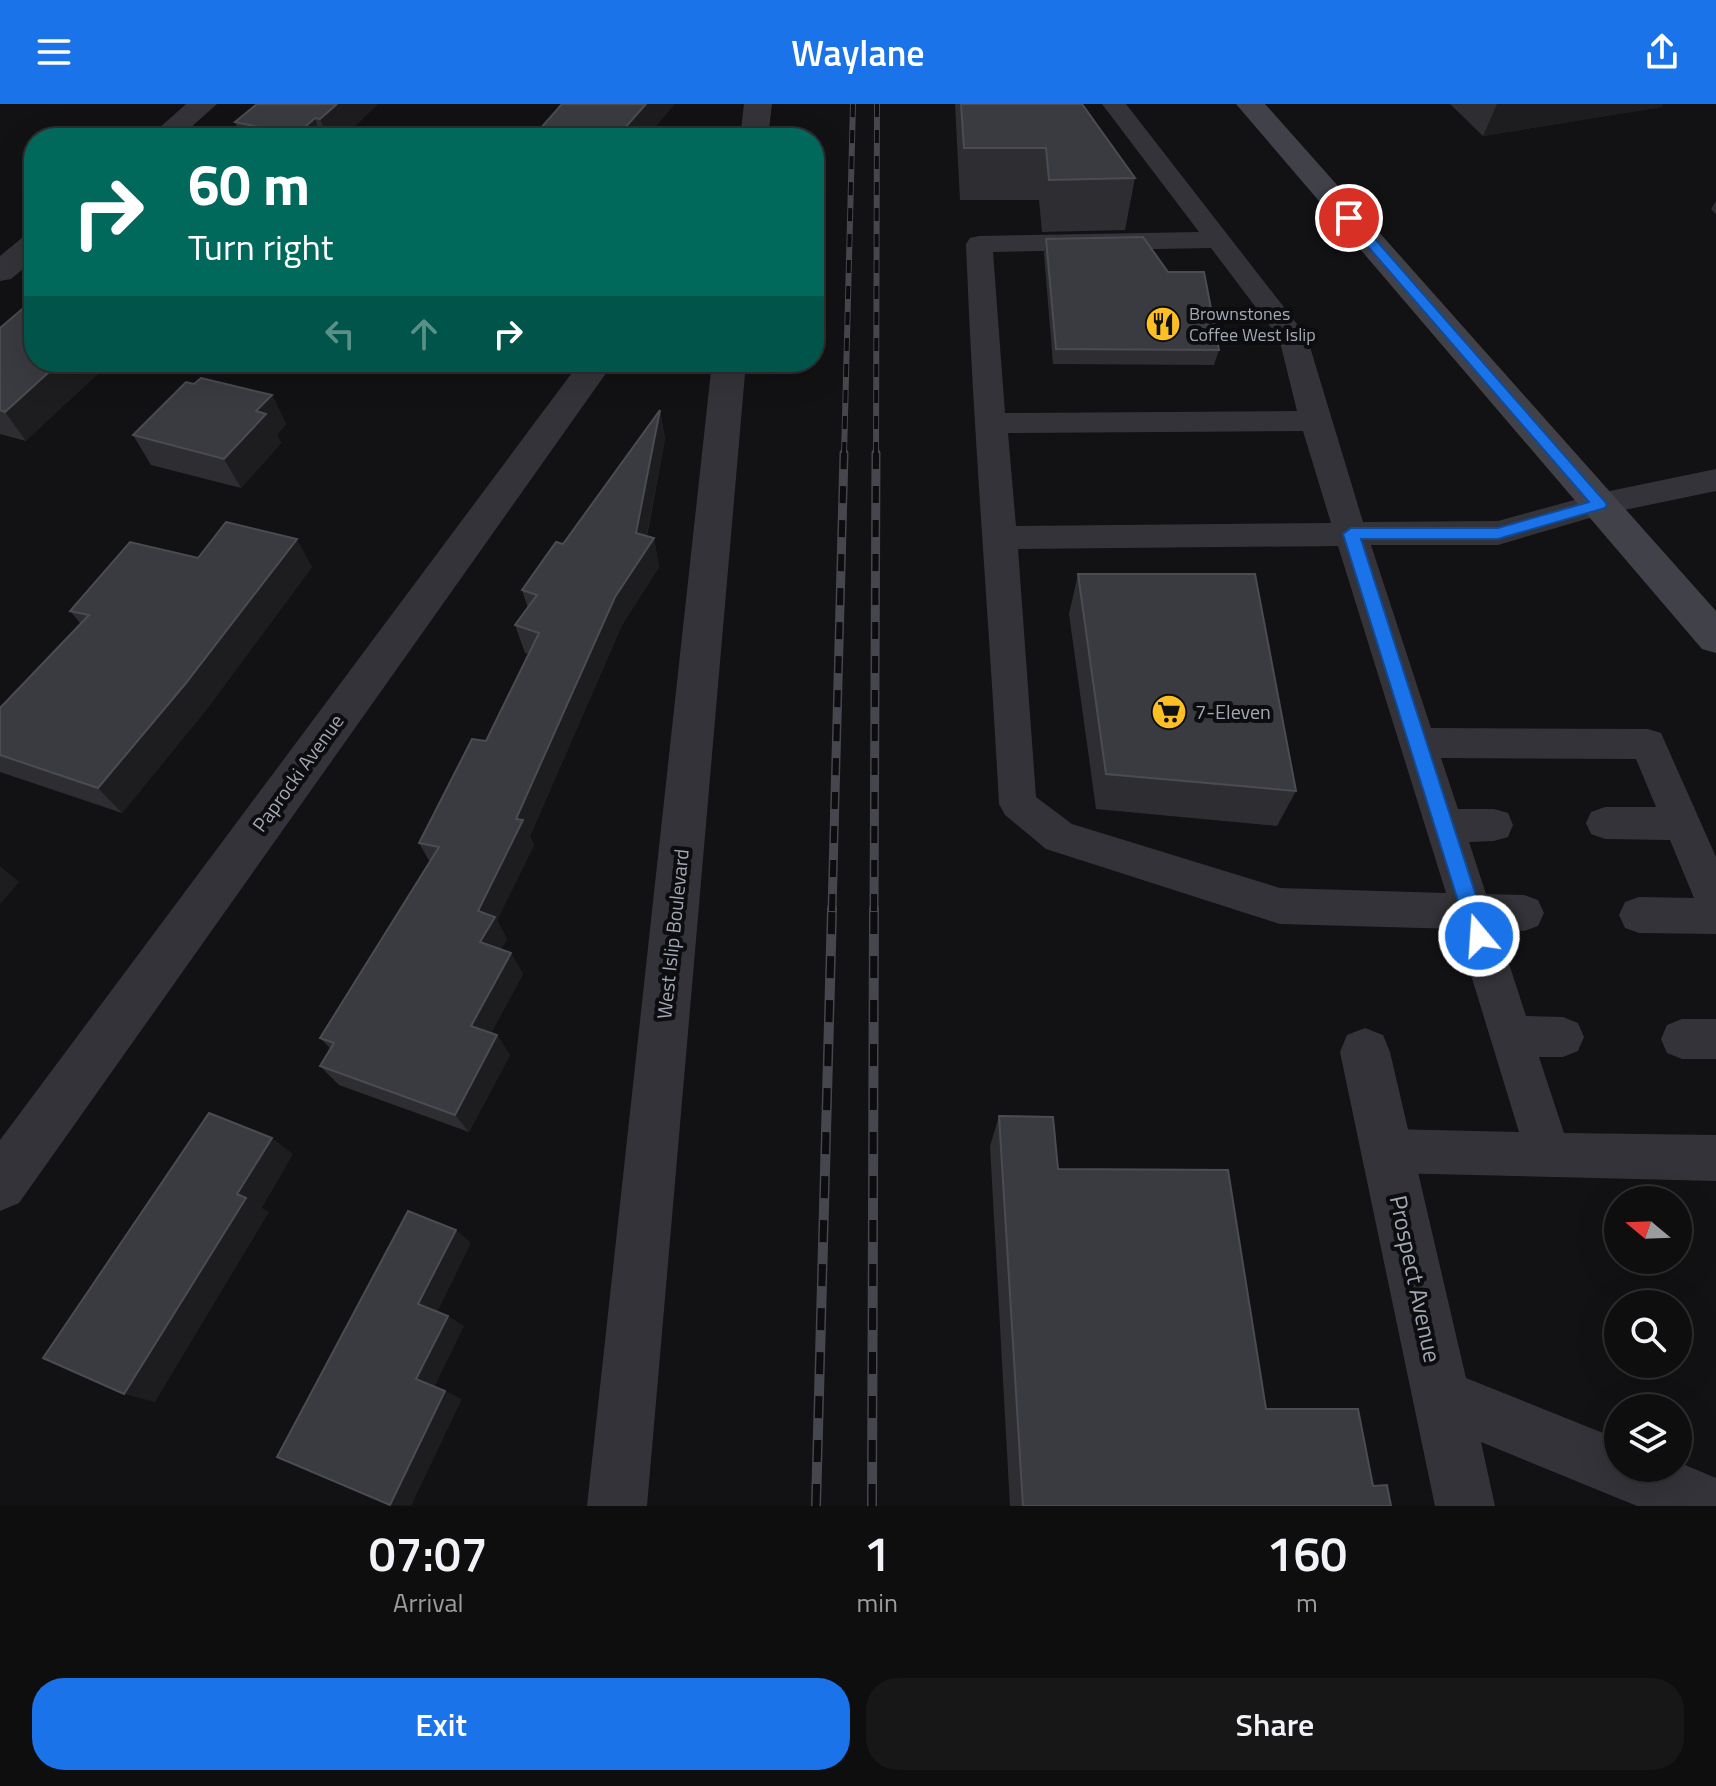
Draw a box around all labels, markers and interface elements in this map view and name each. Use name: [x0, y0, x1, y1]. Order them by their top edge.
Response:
text: Waylane: [791, 25, 925, 80]
icon: menu: [32, 30, 76, 74]
icon: share: [1640, 30, 1684, 74]
text: 60 m: [188, 142, 310, 227]
icon: right: [56, 160, 160, 264]
pin: [1315, 184, 1383, 252]
icon: arrive: [1327, 196, 1371, 240]
text: Turn right: [188, 219, 333, 274]
place label: Brownstones Coffee West Islip: [1189, 300, 1316, 348]
restaurant icon: Brownstones Coffee West Islip: [1144, 305, 1182, 343]
icon: left: [318, 312, 362, 356]
icon: ahead: [402, 312, 446, 356]
icon: right: [486, 312, 530, 356]
supermarket icon: 7-Eleven: [1150, 693, 1188, 731]
place label: 7-Eleven: [1195, 696, 1271, 727]
street label: Paprocki Avenue: [244, 707, 351, 838]
street label: West Islip Boulevard: [648, 847, 697, 1021]
position arrow: [1437, 894, 1521, 978]
north arrow: [1604, 1186, 1692, 1274]
map controls: [1604, 1186, 1692, 1482]
street label: Prospect Avenue: [1381, 1192, 1451, 1366]
button: search: [1604, 1290, 1692, 1378]
button: layers: [1604, 1394, 1692, 1482]
text: 07:07: [369, 1517, 488, 1590]
text: 1: [864, 1517, 891, 1590]
text: 160: [1267, 1517, 1347, 1590]
text: Arrival: [393, 1583, 463, 1622]
text: min: [856, 1583, 898, 1622]
text: m: [1296, 1583, 1318, 1622]
button: Exit: [32, 1678, 850, 1770]
button: Share: [866, 1678, 1684, 1770]

